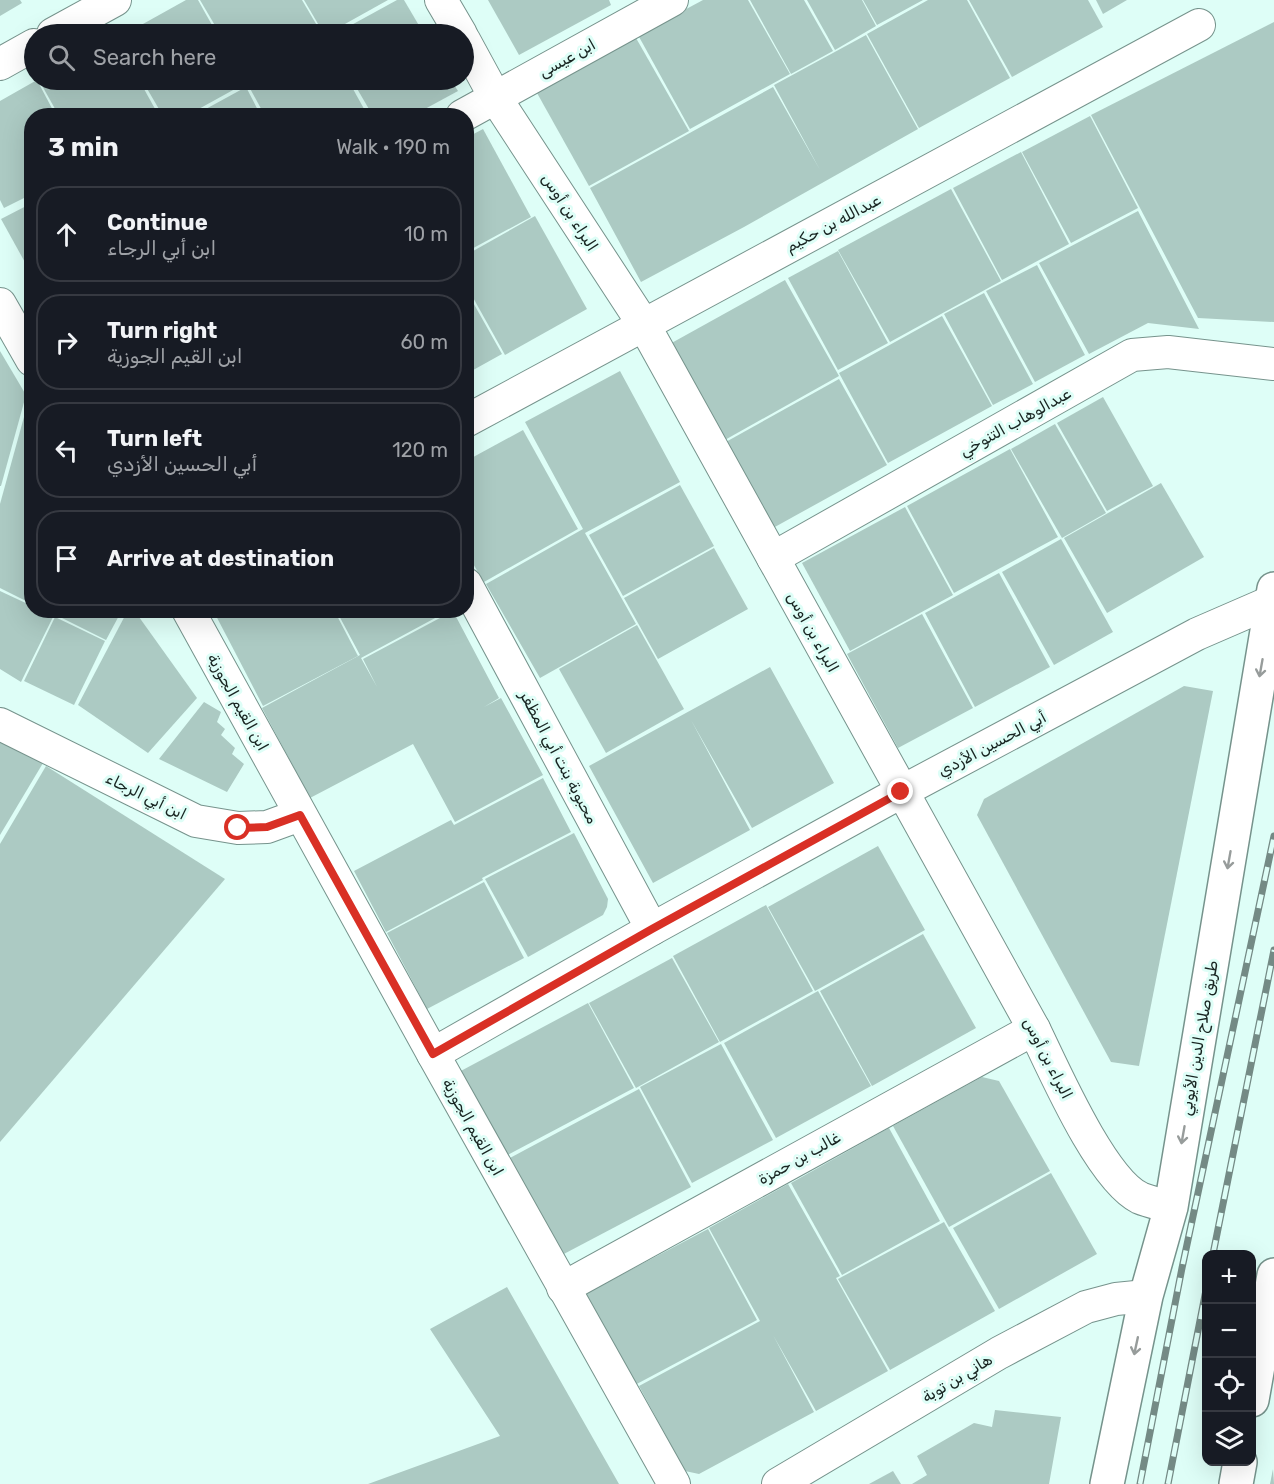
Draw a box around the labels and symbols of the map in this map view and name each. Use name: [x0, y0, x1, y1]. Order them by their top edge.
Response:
street label: ابن عيسى: [535, 35, 599, 81]
street label: البراء بن أوس: [537, 170, 602, 255]
street label: عبدالله بن حكيم: [782, 190, 885, 257]
street label: عبدالوهاب التنوخي: [956, 383, 1076, 463]
street label: البراء بن أوس: [782, 589, 843, 676]
street label: ابن القيم الجوزية: [203, 650, 273, 755]
one-way arrow: [1256, 657, 1267, 677]
street label: محبوبة بنت أبي المظفر: [513, 686, 602, 828]
street label: أبي الحسين الأزدي: [934, 707, 1051, 783]
street label: ابن أبي الرجاء: [101, 768, 189, 826]
route end: [887, 778, 913, 804]
route start: [224, 814, 250, 840]
one-way arrow: [1223, 850, 1234, 869]
street label: طريق صلاح الدين الأيوبي: [1176, 959, 1225, 1118]
street label: البراء بن أوس: [1018, 1014, 1077, 1102]
street label: ابن القيم الجوزية: [438, 1075, 508, 1180]
one-way arrow: [1177, 1125, 1188, 1144]
street label: غالب بن حمزة: [754, 1127, 844, 1189]
one-way arrow: [1129, 1336, 1141, 1355]
street label: هاني بن توبة: [918, 1349, 997, 1409]

